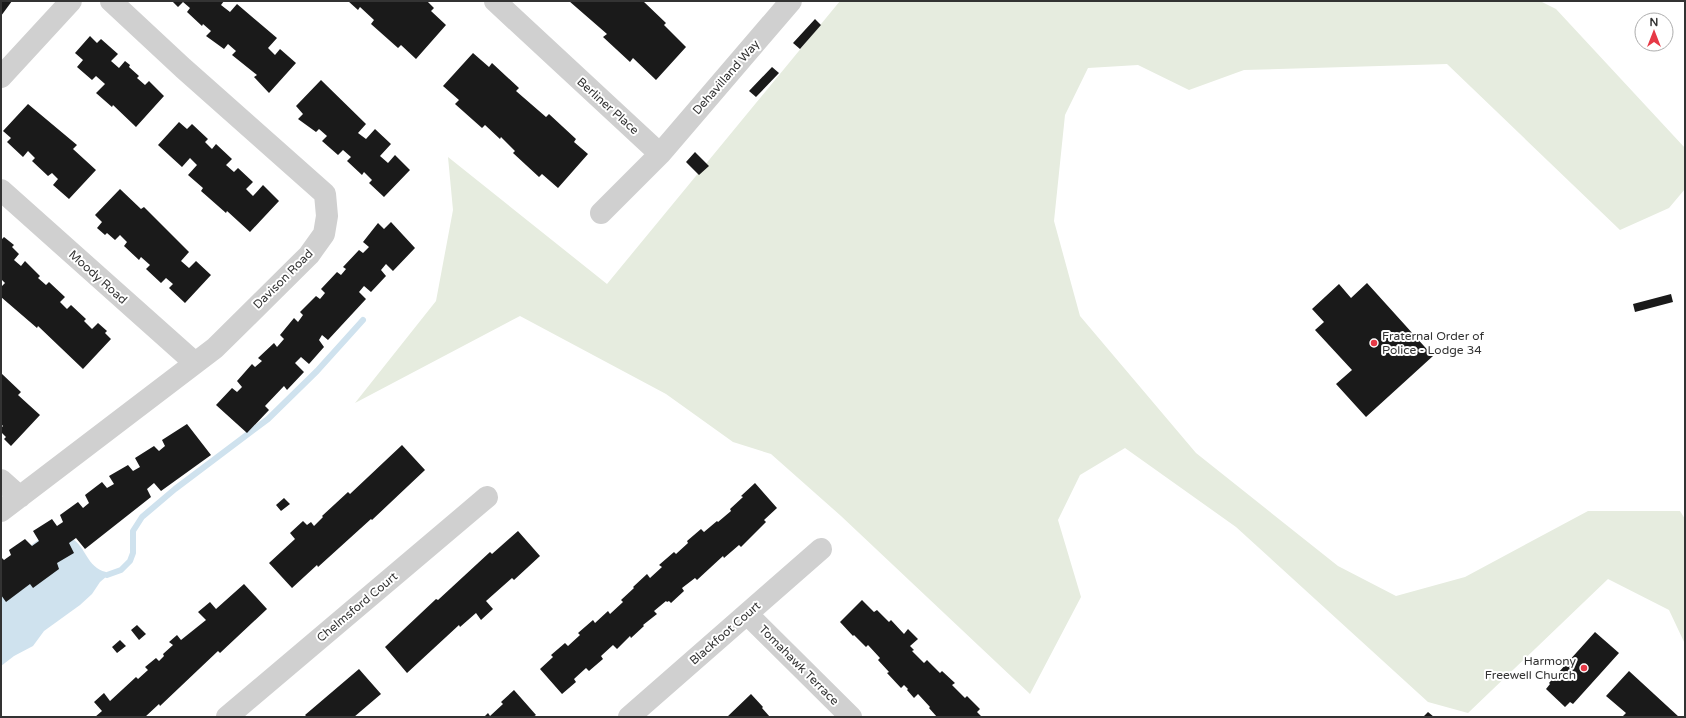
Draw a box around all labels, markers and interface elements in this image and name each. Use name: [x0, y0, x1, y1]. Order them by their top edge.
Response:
north arrow: [1634, 12, 1674, 52]
text: N: [1650, 16, 1658, 29]
street label: Dehavilland Way: [690, 36, 763, 117]
street label: Berliner Place: [574, 75, 642, 138]
street label: Davison Road: [250, 246, 316, 312]
street label: Moody Road: [66, 247, 130, 307]
place label: Fraternal Order of Police - Lodge 34: [1382, 329, 1485, 357]
marker: Fraternal Order of Police - Lodge 34: [1369, 338, 1379, 348]
street label: Chelmsford Court: [314, 569, 400, 645]
street label: Blackfoot Court: [687, 598, 764, 668]
street label: Tomahawk Terrace: [756, 622, 842, 708]
place label: Harmony Freewell Church: [1485, 654, 1577, 682]
marker: Harmony Freewell Church: [1579, 663, 1589, 673]

